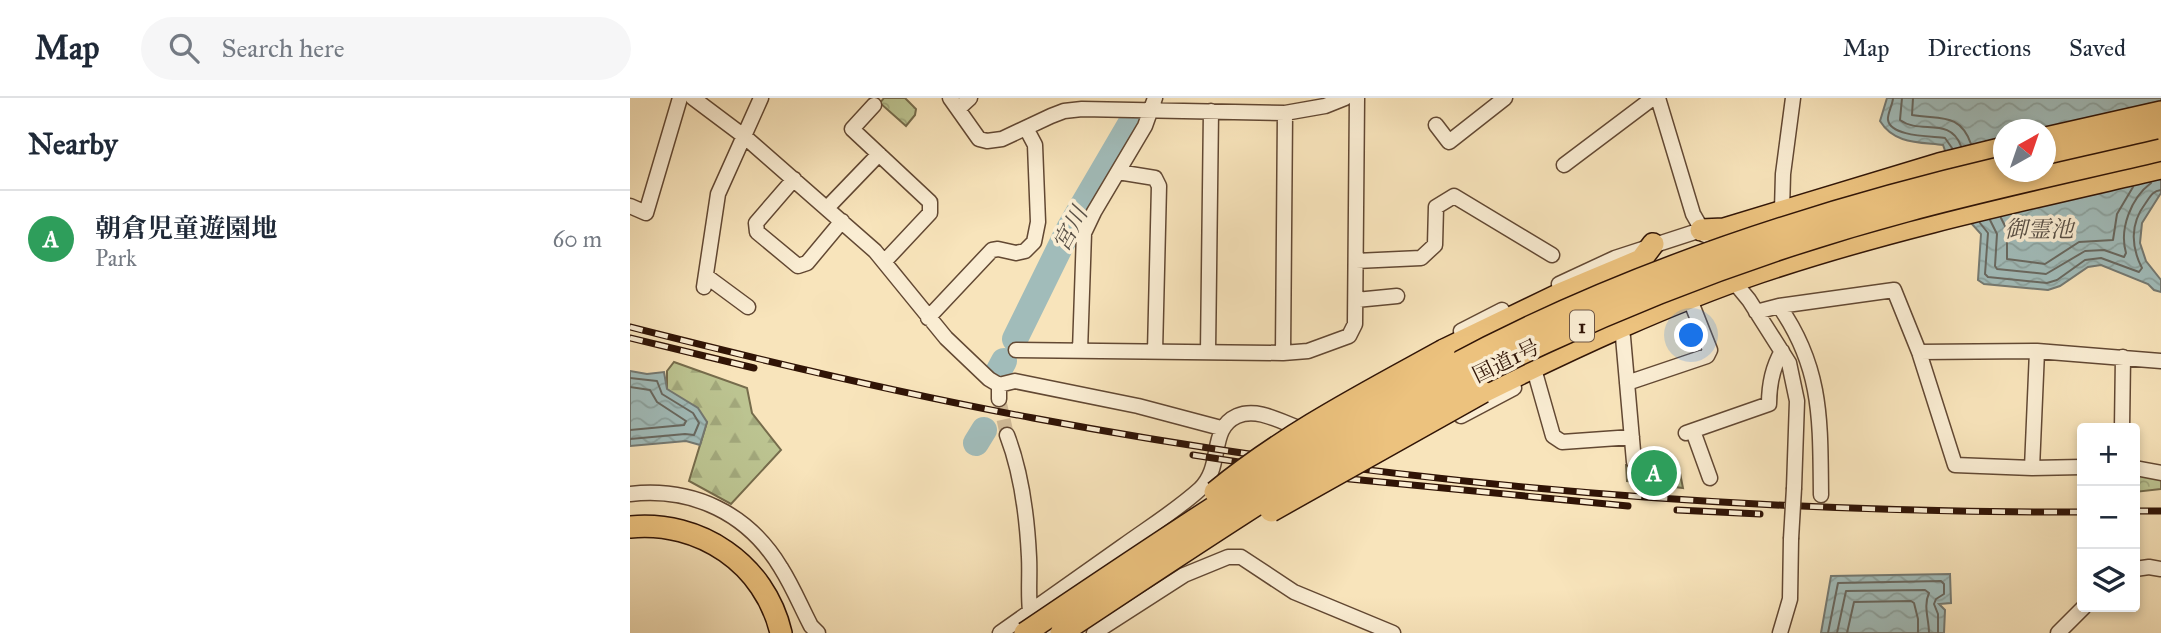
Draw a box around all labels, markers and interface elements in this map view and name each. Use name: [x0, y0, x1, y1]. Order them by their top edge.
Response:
search box: [141, 17, 631, 80]
text: Map: [35, 28, 99, 68]
icon: search: [165, 29, 203, 67]
text: Search here: [221, 32, 345, 64]
text: Map: [1843, 33, 1890, 63]
text: Directions: [1928, 33, 2031, 63]
text: Saved: [2069, 33, 2126, 63]
north arrow: [1993, 119, 2056, 182]
text: Nearby: [28, 126, 118, 162]
water label: 宮川: [1047, 199, 1095, 256]
text: 朝倉児童遊園地: [95, 212, 277, 244]
water label: 御霊池: [2005, 215, 2077, 243]
text: A: [43, 225, 59, 253]
text: 60 m: [553, 225, 602, 253]
text: Park: [95, 244, 137, 272]
road number: 1: [1570, 310, 1594, 342]
your location: [1674, 318, 1708, 352]
street label: 国道1号: [1468, 334, 1544, 388]
map controls: [2077, 423, 2140, 612]
button: +: [2077, 423, 2140, 486]
pin: A: [1631, 447, 1677, 499]
button: −: [2077, 486, 2140, 549]
button: layers: [2077, 549, 2140, 612]

